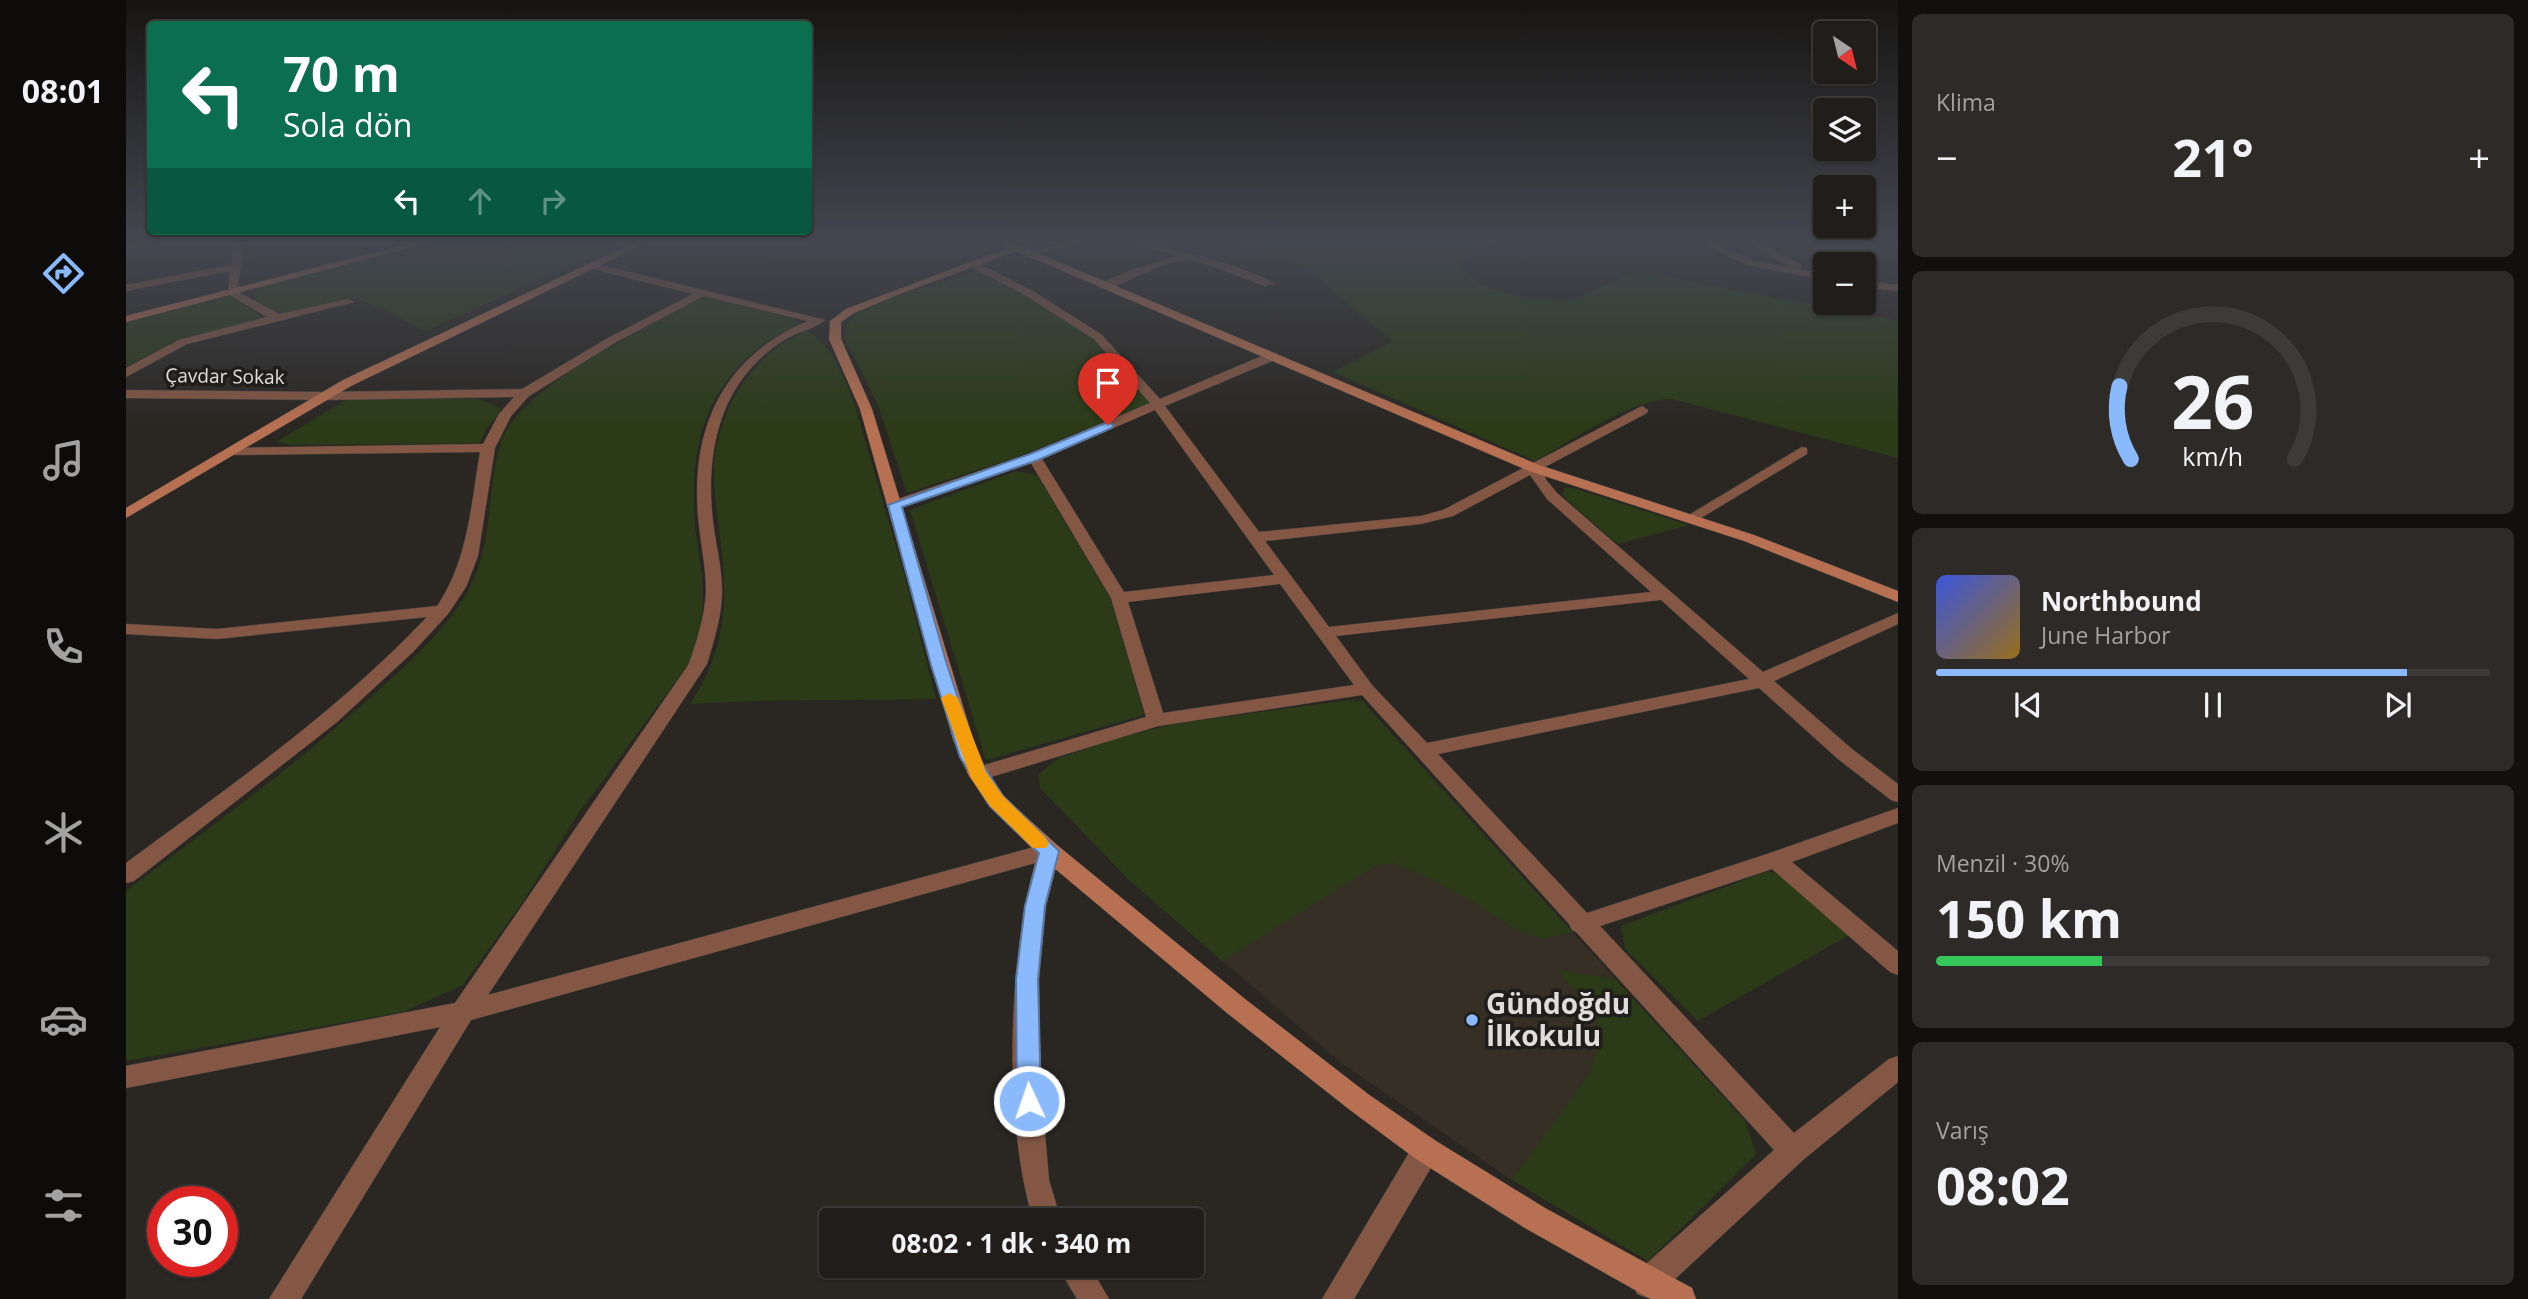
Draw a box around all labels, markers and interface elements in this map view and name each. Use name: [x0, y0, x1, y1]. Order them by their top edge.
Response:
north arrow: [1813, 21, 1876, 84]
map controls: [1813, 21, 1876, 315]
text: 70 m: [283, 40, 400, 106]
icon: left: [168, 49, 259, 140]
text: 08:01: [22, 69, 104, 112]
text: Klima: [1936, 86, 1996, 118]
button: layers: [1813, 98, 1876, 161]
text: Sola dön: [283, 103, 412, 146]
text: 21°: [2172, 121, 2254, 192]
text: −: [1936, 131, 1958, 183]
text: +: [2468, 131, 2490, 183]
button: +: [1813, 175, 1876, 238]
icon: left: [388, 182, 426, 220]
icon: ahead: [461, 182, 499, 220]
icon: right: [534, 182, 572, 220]
icon: directions: [39, 249, 88, 298]
button: −: [1813, 252, 1876, 315]
text: 26: [2171, 351, 2255, 450]
pin: [1078, 353, 1138, 425]
street label: Çavdar Sokak: [165, 362, 285, 390]
icon: arrive: [1089, 364, 1127, 402]
icon: music: [39, 436, 88, 485]
text: km/h: [2183, 438, 2243, 472]
text: Northbound: [2041, 583, 2202, 619]
text: June Harbor: [2041, 619, 2171, 651]
icon: phone: [39, 622, 88, 671]
icon: previous: [2009, 686, 2047, 724]
icon: pause: [2194, 686, 2232, 724]
icon: next: [2379, 686, 2417, 724]
icon: climate: [39, 808, 88, 857]
text: Menzil · 30%: [1936, 847, 2069, 879]
text: 150 km: [1936, 882, 2122, 953]
place label: Gündoğdu İlkokulu: [1486, 984, 1630, 1054]
icon: car: [39, 995, 88, 1044]
marker: Gündoğdu İlkokulu: [1464, 1012, 1480, 1028]
position arrow: [992, 1064, 1066, 1138]
text: Varış: [1936, 1114, 1989, 1146]
text: 08:02: [1936, 1149, 2070, 1220]
icon: filters: [39, 1181, 88, 1230]
speed limit sign: 30: [147, 1186, 238, 1277]
text: 08:02 · 1 dk · 340 m: [892, 1225, 1131, 1261]

